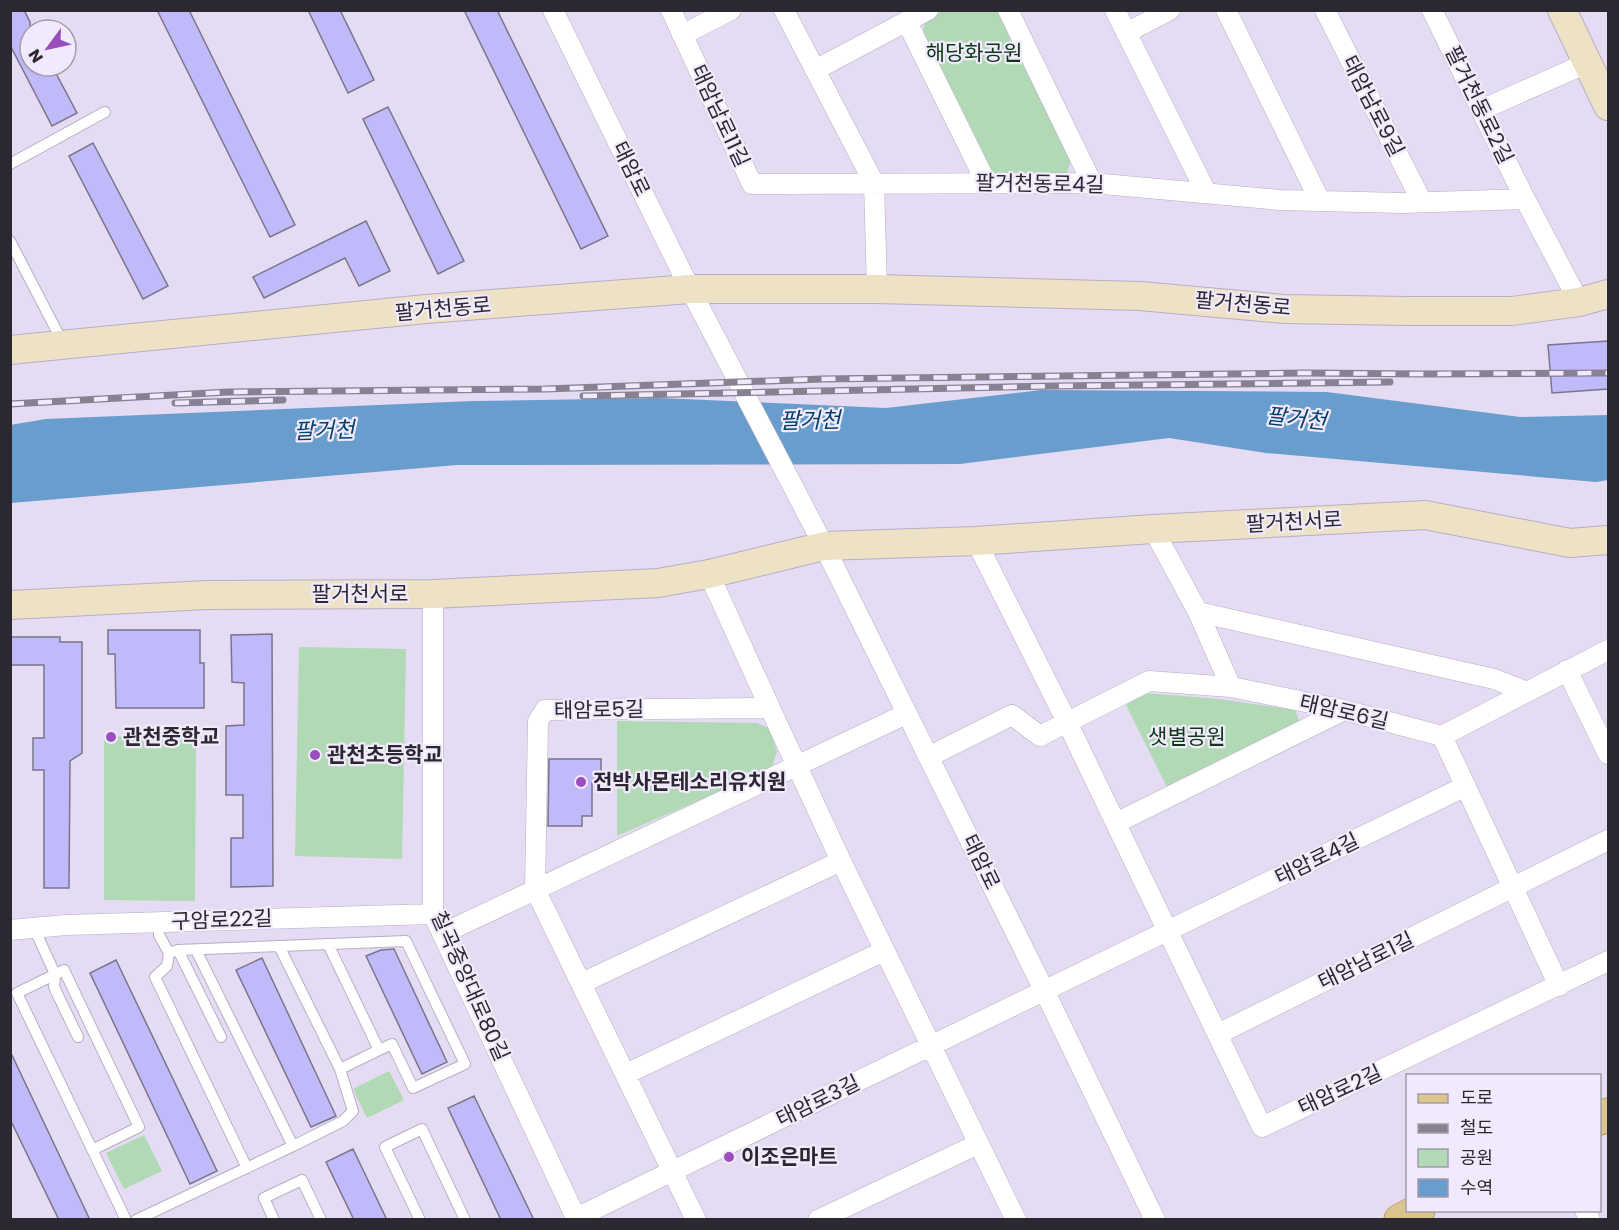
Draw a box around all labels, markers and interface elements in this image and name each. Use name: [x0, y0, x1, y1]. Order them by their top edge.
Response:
north arrow: [18, 18, 78, 78]
park label: 해당화공원: [926, 38, 1022, 67]
street label: 팔거천동로2길: [1438, 41, 1521, 169]
text: N: [23, 45, 49, 67]
street label: 태암남로9길: [1336, 50, 1411, 161]
street label: 태암남로11길: [684, 60, 757, 172]
street label: 태암로: [606, 136, 657, 201]
street label: 팔거천동로4길: [975, 168, 1105, 199]
street label: 팔거천동로: [1194, 285, 1292, 322]
street label: 팔거천동로: [394, 290, 492, 327]
water label: 팔거천: [1264, 400, 1330, 437]
water label: 팔거천: [779, 404, 843, 437]
water label: 팔거천: [293, 414, 358, 447]
street label: 팔거천서로: [1245, 504, 1343, 539]
street label: 팔거천서로: [312, 579, 408, 608]
street label: 태암로6길: [1297, 687, 1392, 736]
street label: 태암로5길: [554, 694, 644, 725]
place label: 관천중학교: [123, 722, 220, 751]
park label: 샛별공원: [1148, 722, 1226, 751]
marker: 관천중학교: [104, 730, 118, 744]
place label: 관천초등학교: [327, 740, 443, 769]
marker: 관천초등학교: [308, 748, 322, 762]
place label: 전박사몬테소리유치원: [593, 767, 786, 796]
marker: 전박사몬테소리유치원: [574, 775, 588, 789]
street label: 태암로4길: [1270, 826, 1364, 891]
street label: 태암로: [956, 829, 1007, 894]
street label: 구암로22길: [171, 903, 273, 936]
street label: 칠곡중앙대로80길: [424, 906, 517, 1066]
street label: 태암남로1길: [1313, 925, 1419, 996]
street label: 태암로2길: [1293, 1058, 1386, 1122]
street label: 태암로3길: [771, 1068, 864, 1133]
legend: [1406, 1074, 1601, 1212]
text: 도로: [1460, 1085, 1493, 1110]
text: 철도: [1460, 1115, 1493, 1140]
place label: 이조은마트: [741, 1142, 838, 1171]
text: 공원: [1460, 1145, 1493, 1170]
marker: 이조은마트: [722, 1150, 736, 1164]
text: 수역: [1460, 1175, 1493, 1200]

